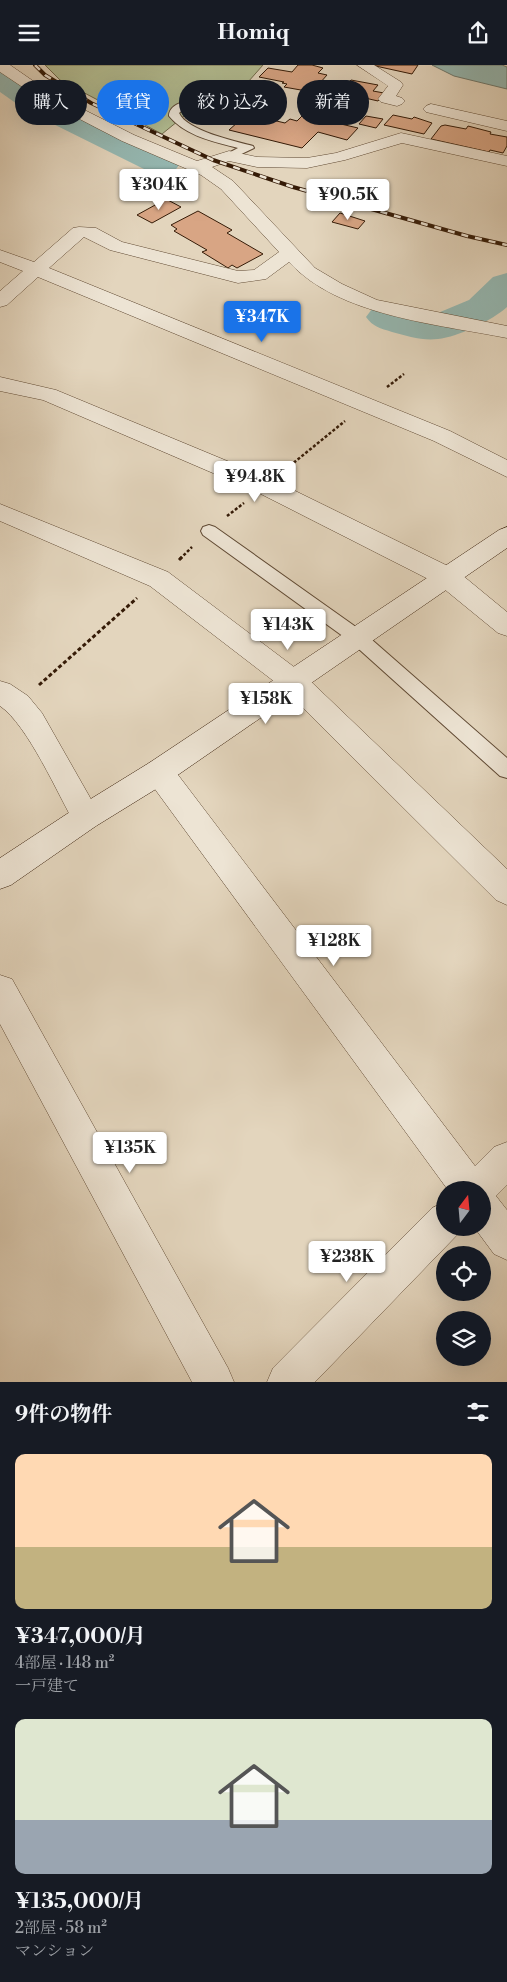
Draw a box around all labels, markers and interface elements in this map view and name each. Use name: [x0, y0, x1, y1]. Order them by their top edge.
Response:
icon: menu: [15, 19, 43, 47]
text: Homiq: [218, 19, 289, 46]
icon: share: [464, 19, 492, 47]
chip: 購入: [15, 80, 87, 125]
chip: 賃貸: [97, 80, 169, 125]
chip: 絞り込み: [179, 80, 287, 125]
chip: 新着: [297, 80, 369, 125]
pin: ¥304K: [124, 169, 194, 211]
text: ¥304K: [130, 175, 188, 195]
pin: ¥90.5K: [307, 179, 389, 221]
text: ¥90.5K: [317, 185, 379, 205]
pin: ¥347K: [227, 301, 297, 343]
text: ¥347K: [235, 307, 289, 327]
pin: ¥94.8K: [214, 461, 296, 503]
text: ¥94.8K: [225, 467, 285, 487]
pin: ¥143K: [253, 609, 323, 651]
text: ¥143K: [262, 615, 314, 635]
pin: ¥158K: [231, 683, 301, 725]
text: ¥158K: [239, 689, 293, 709]
pin: ¥128K: [299, 925, 369, 967]
text: ¥128K: [307, 931, 361, 951]
pin: ¥135K: [95, 1131, 165, 1174]
text: ¥135K: [104, 1138, 156, 1158]
north arrow: [436, 1181, 491, 1236]
map controls: [436, 1181, 491, 1366]
pin: ¥238K: [312, 1241, 382, 1283]
button: locate: [436, 1246, 491, 1301]
text: ¥238K: [319, 1247, 375, 1267]
button: layers: [436, 1311, 491, 1366]
icon: filters: [464, 1398, 492, 1426]
text: 9件の物件: [15, 1402, 112, 1428]
icon: home: [209, 1486, 299, 1576]
text: ¥347,000/月: [15, 1624, 146, 1650]
text: 4部屋 · 148 m²: [15, 1653, 114, 1673]
text: 一戸建て: [15, 1676, 79, 1696]
icon: home: [209, 1751, 299, 1841]
text: ¥135,000/月: [15, 1889, 144, 1915]
text: 2部屋 · 58 m²: [15, 1918, 107, 1938]
text: マンション: [15, 1941, 94, 1961]

